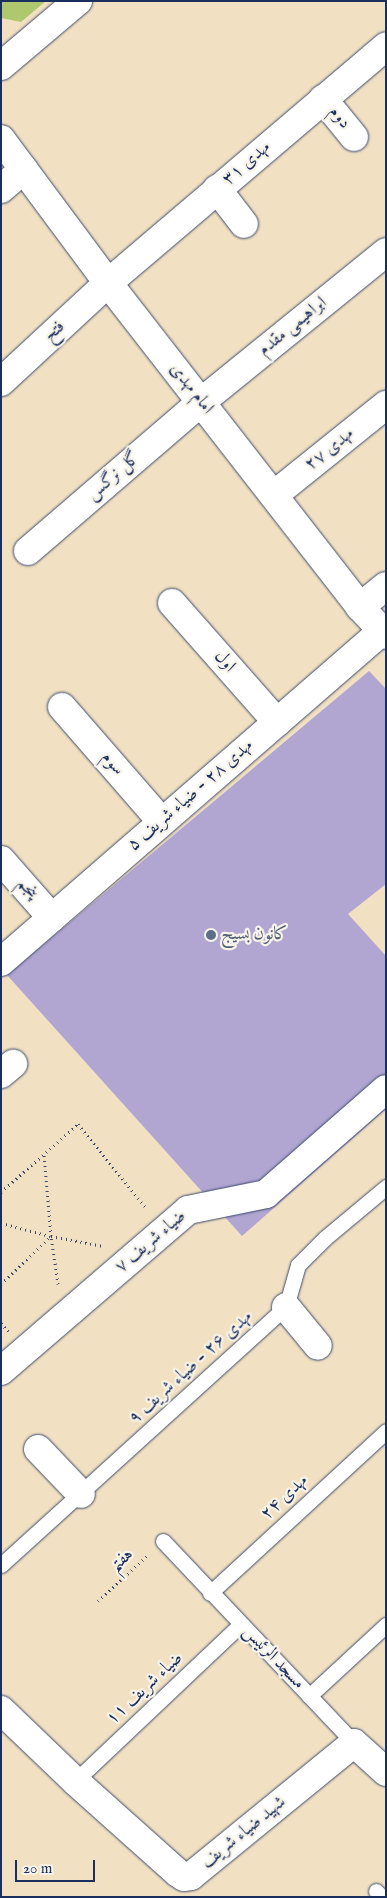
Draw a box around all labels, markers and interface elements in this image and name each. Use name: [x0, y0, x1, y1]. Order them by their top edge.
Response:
street label: دوم: [323, 102, 355, 134]
street label: مهدی ۳۱: [219, 137, 275, 191]
street label: ابراهیمی مقدم: [254, 293, 332, 361]
street label: فتح: [40, 317, 70, 347]
street label: امام مهدی: [164, 359, 218, 419]
street label: مهدی ۲۷: [301, 424, 359, 476]
street label: گل نرگس: [83, 448, 145, 506]
street label: اول: [209, 647, 239, 677]
street label: مهدی ۲۸ - ضیاء شریف ۵: [124, 736, 258, 856]
street label: سوم: [96, 748, 128, 780]
street label: پنجم: [12, 874, 42, 904]
place label: کانون بسیج: [221, 924, 287, 946]
marker: کانون بسیج: [205, 929, 217, 941]
street label: ضیاء شریف ۷: [111, 1206, 191, 1278]
street label: مهدی ۲۶ - ضیاء شریف ۹: [125, 1307, 257, 1429]
street label: مهدی ۲۴: [257, 1471, 313, 1525]
street label: هفتم: [105, 1545, 139, 1577]
street label: مسجد الرئیس: [237, 1622, 309, 1694]
street label: ضیاء شریف ۱۱: [102, 1648, 188, 1730]
street label: شهید ضیاء شریف: [197, 1792, 291, 1874]
scale bar: [18, 1850, 98, 1882]
text: 20 m: [23, 1859, 52, 1878]

